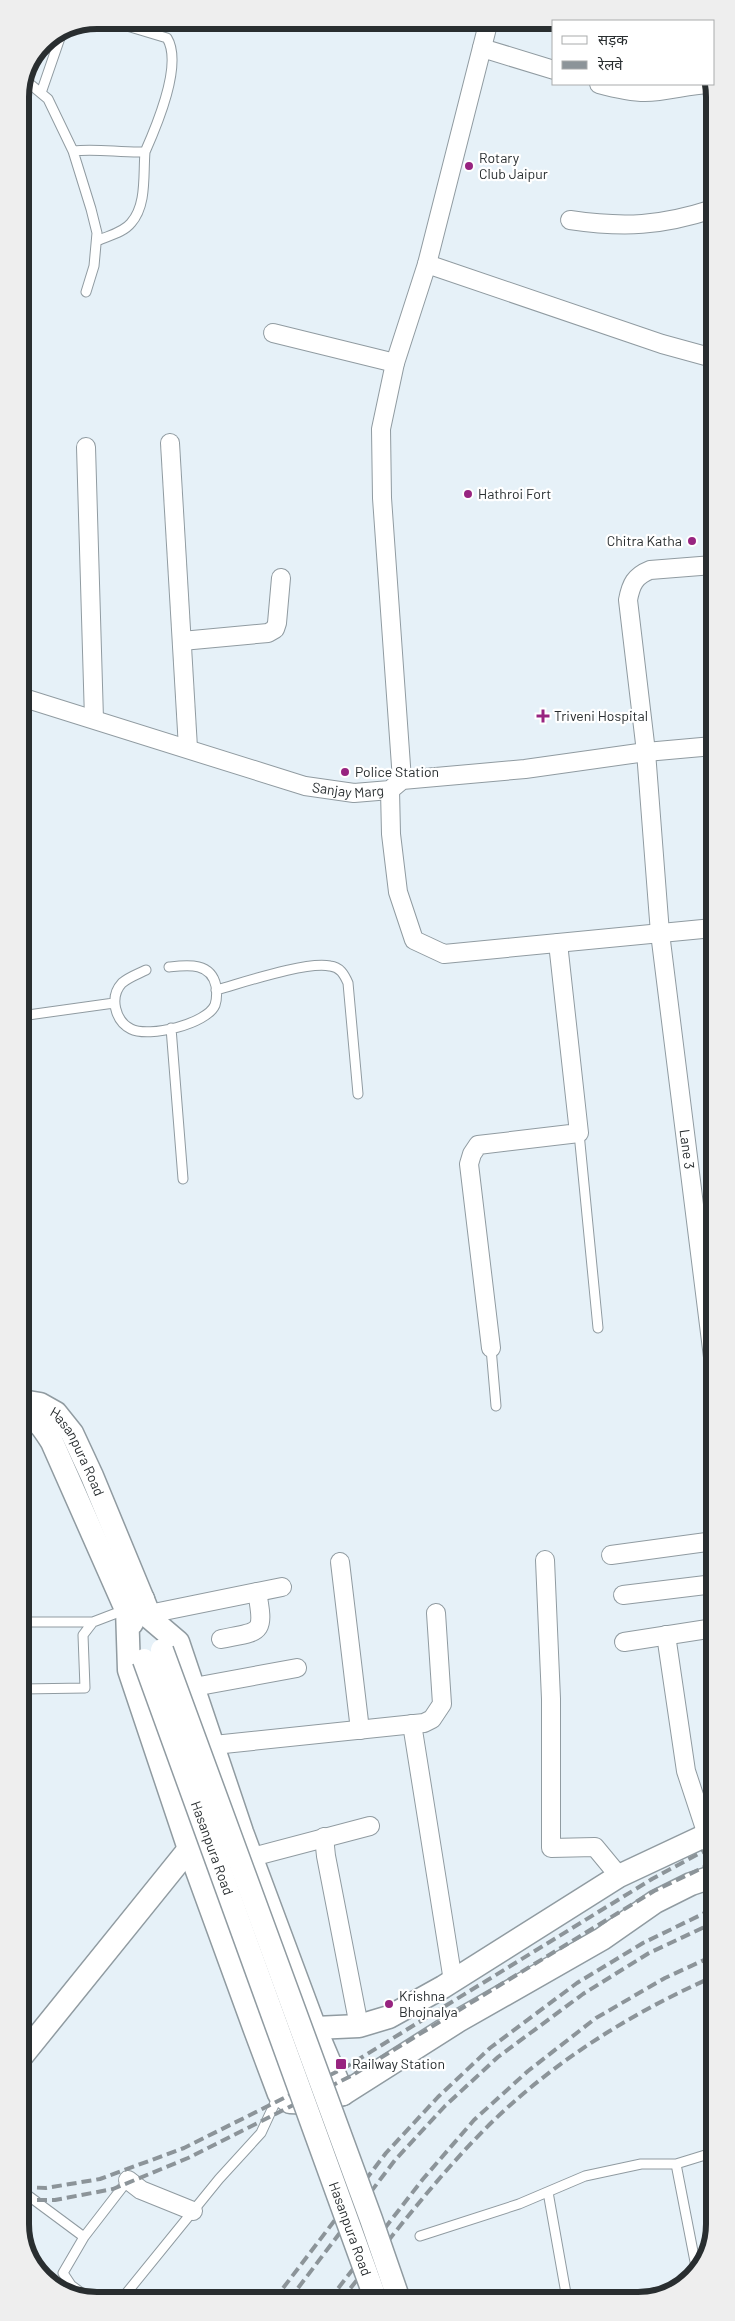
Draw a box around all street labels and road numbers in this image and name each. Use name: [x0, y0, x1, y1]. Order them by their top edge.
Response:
street label: Sanjay Marg: [311, 778, 385, 801]
street label: Lane 3: [677, 1128, 698, 1170]
street label: Hasanpura Road: [48, 1403, 108, 1498]
street label: Hasanpura Road: [188, 1798, 237, 1897]
street label: Hasanpura Road: [326, 2179, 376, 2278]

